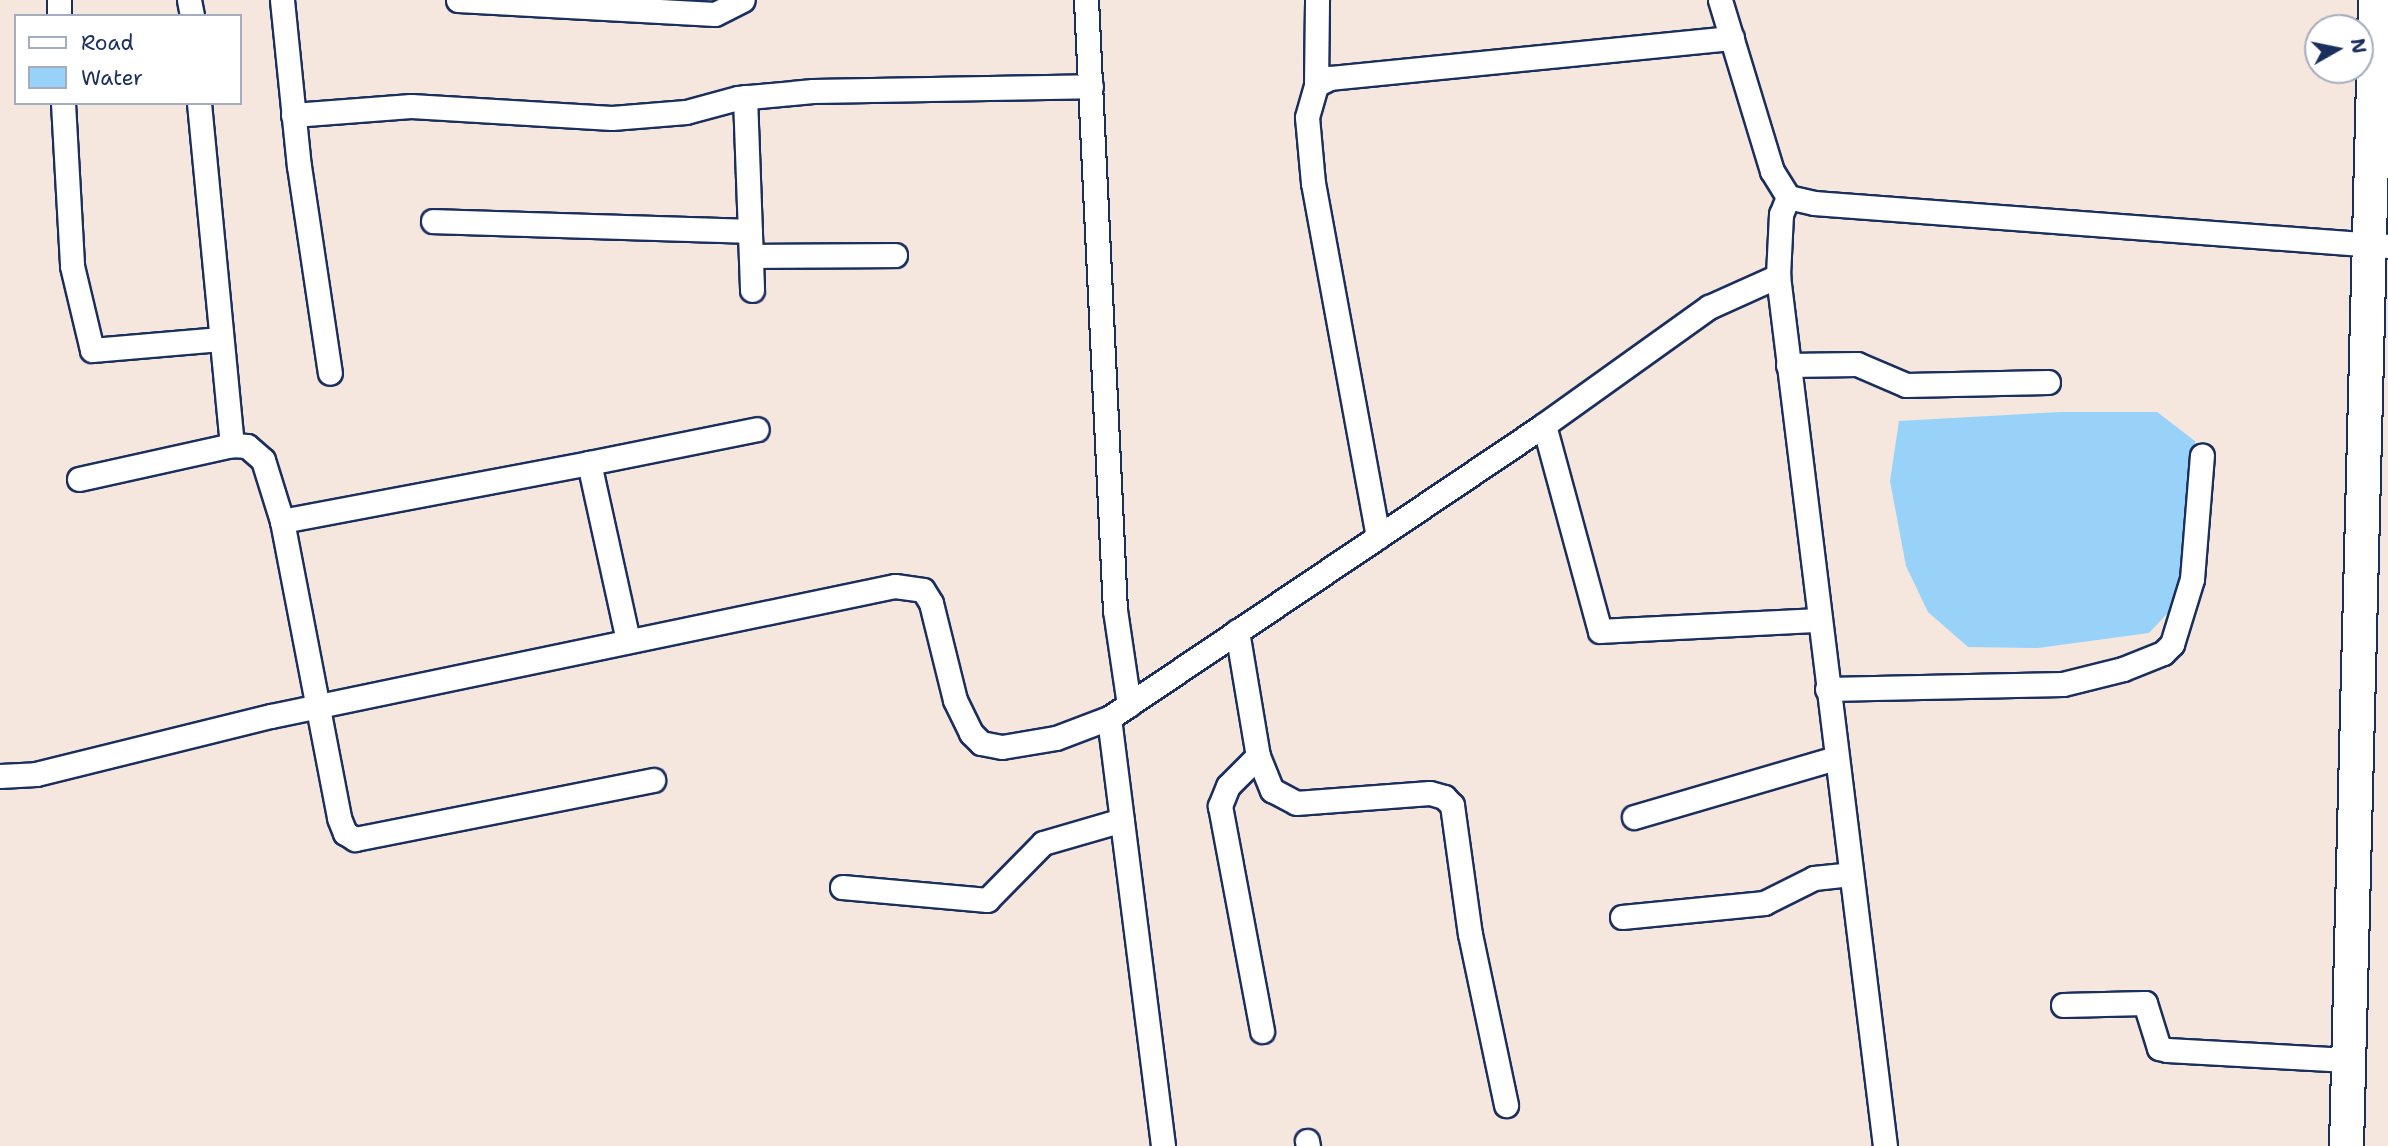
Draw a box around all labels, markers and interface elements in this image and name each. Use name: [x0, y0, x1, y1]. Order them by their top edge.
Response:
legend: [14, 14, 242, 105]
north arrow: [2304, 14, 2374, 84]
text: Road: [81, 29, 134, 57]
text: N: [2345, 37, 2372, 55]
text: Water: [81, 64, 143, 92]

